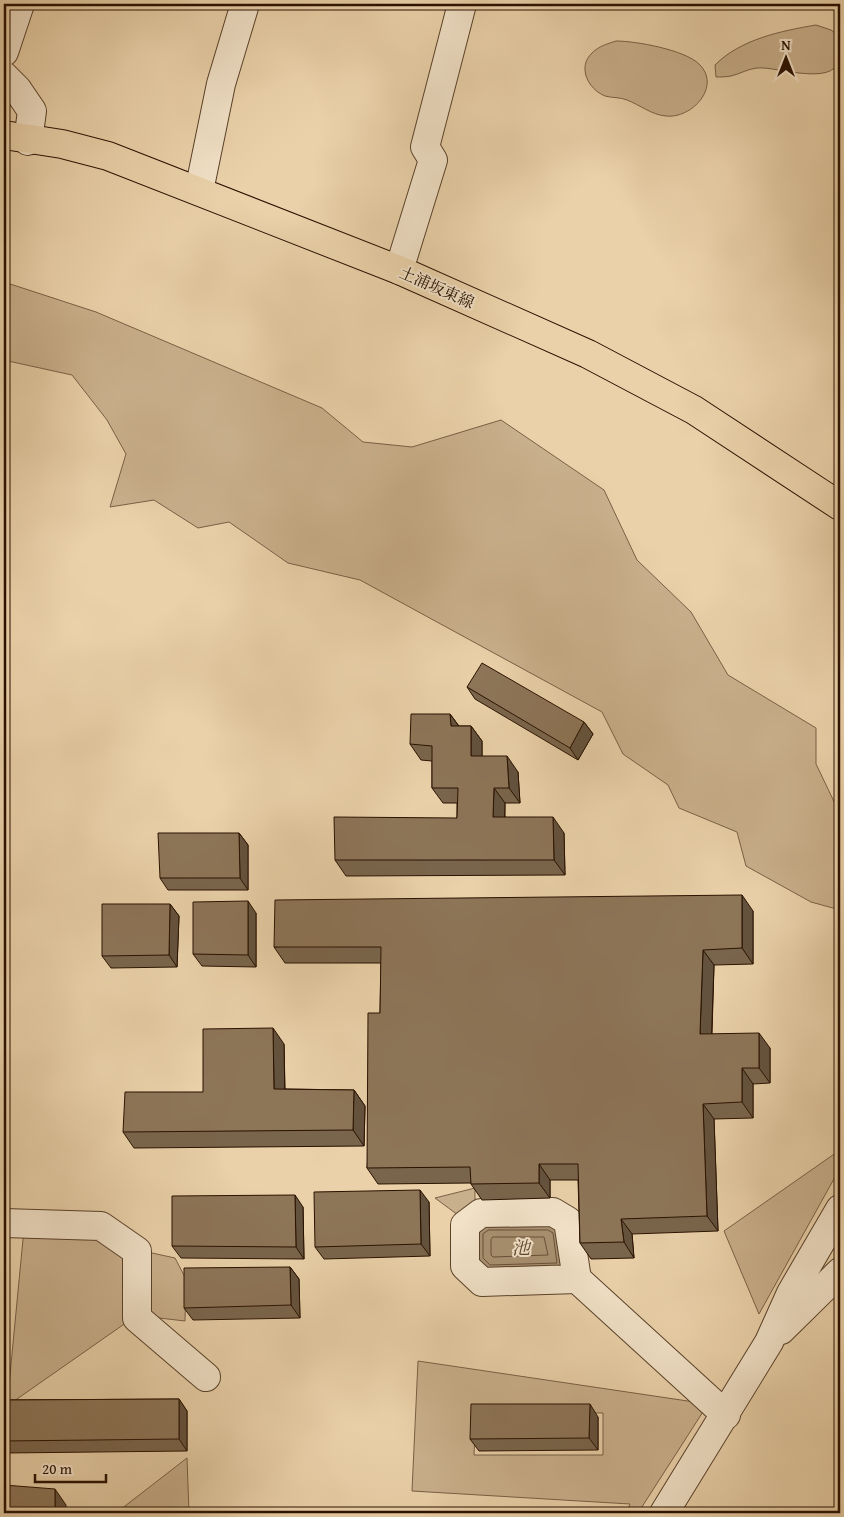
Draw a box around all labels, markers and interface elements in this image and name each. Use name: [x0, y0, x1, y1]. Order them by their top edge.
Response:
north arrow: [762, 32, 812, 82]
text: N: [781, 35, 791, 55]
street label: 土浦坂東線: [396, 260, 478, 314]
water label: 池: [512, 1234, 532, 1261]
scale bar: [35, 1452, 106, 1484]
text: 20 m: [42, 1458, 73, 1479]

